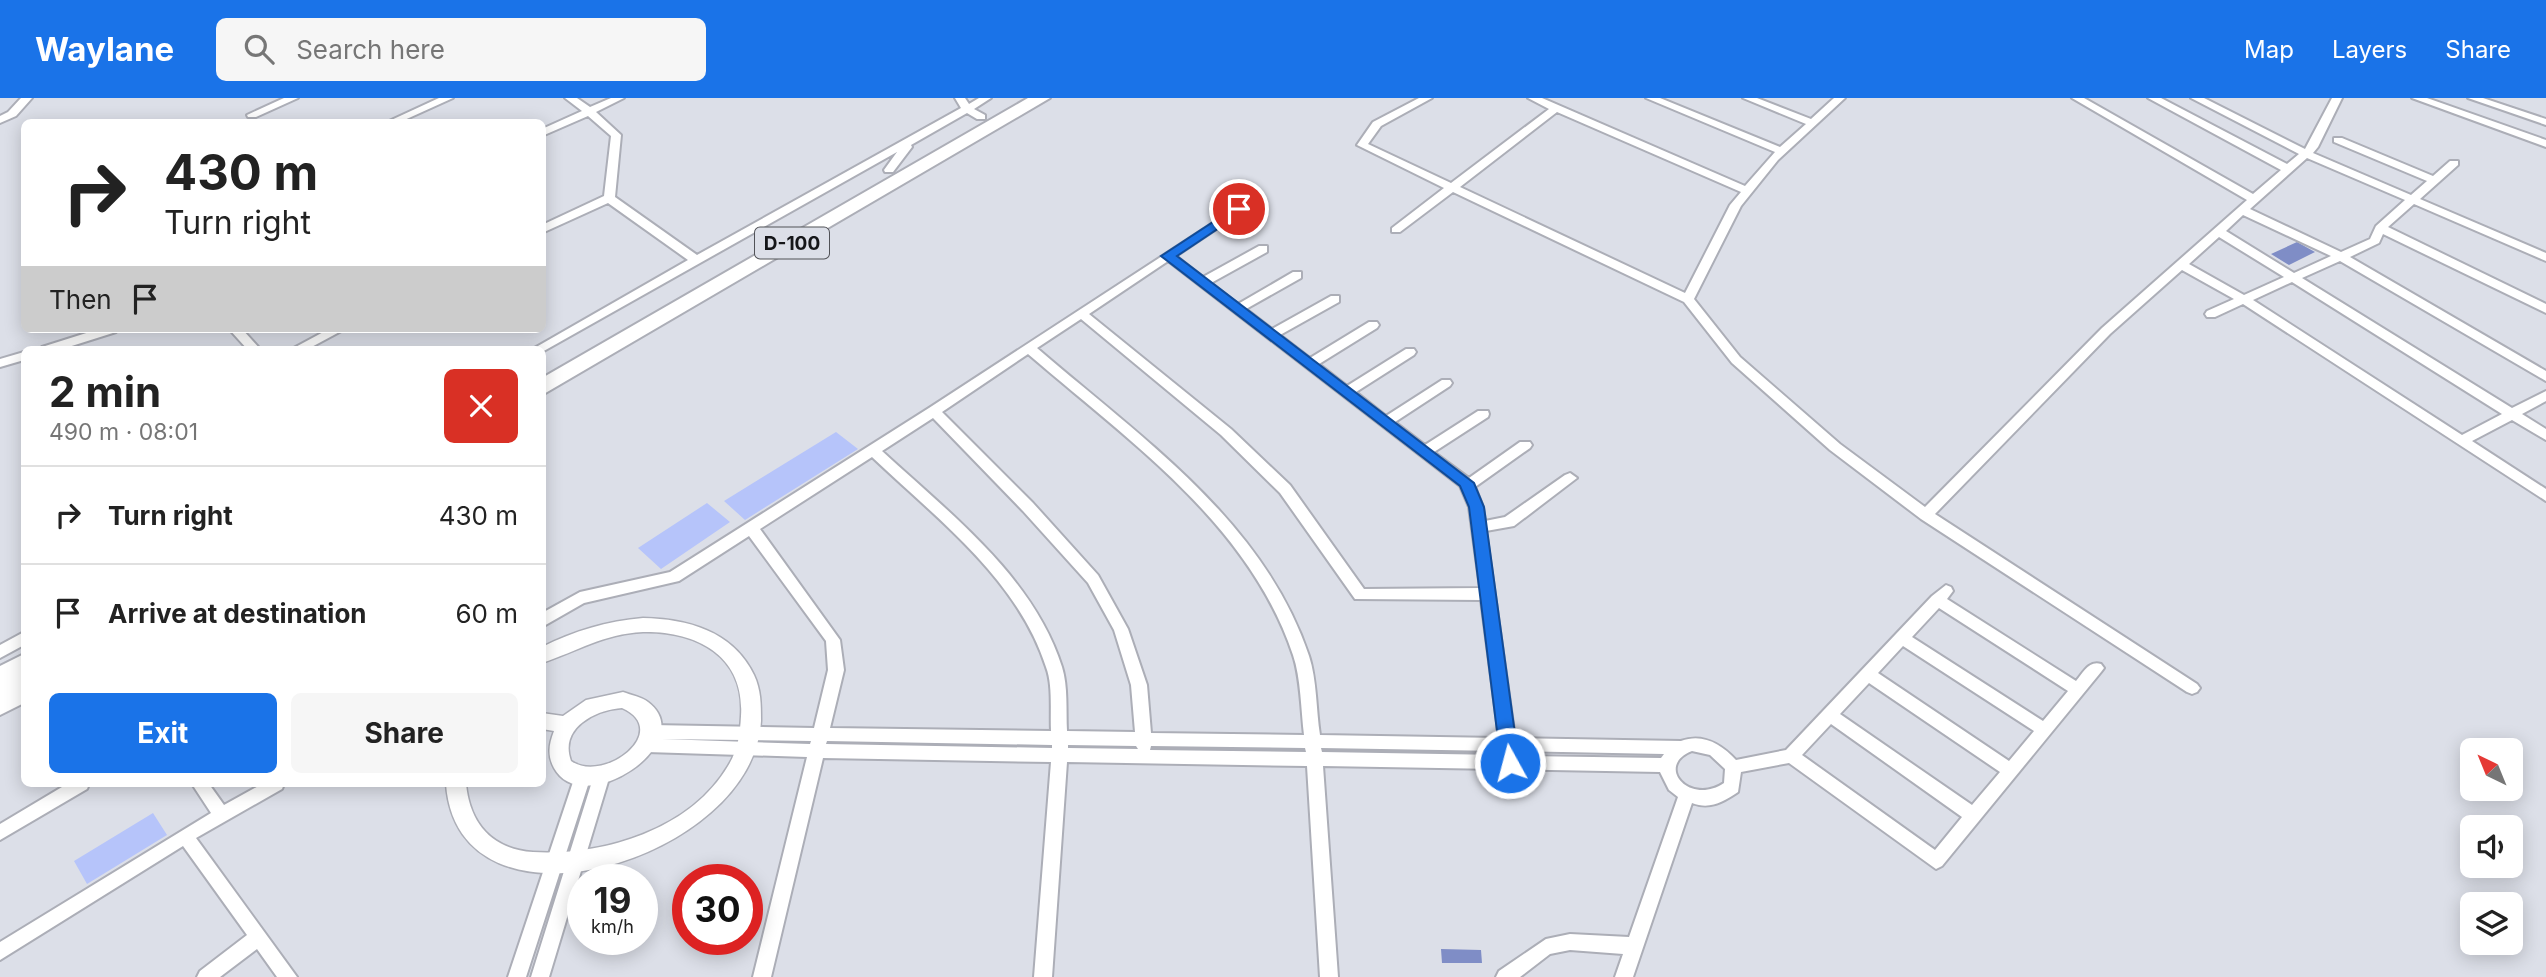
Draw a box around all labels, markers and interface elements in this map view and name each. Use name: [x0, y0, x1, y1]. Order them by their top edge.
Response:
search box: [216, 18, 706, 81]
text: Waylane: [35, 29, 174, 69]
icon: search: [240, 30, 278, 68]
text: Search here: [296, 34, 445, 65]
text: Map: [2244, 35, 2294, 64]
text: Layers: [2332, 35, 2407, 64]
text: Share: [2445, 35, 2511, 64]
text: 430 m: [164, 143, 318, 202]
icon: right: [49, 147, 140, 238]
pin: [1209, 179, 1269, 239]
icon: arrive: [1220, 190, 1258, 228]
text: Turn right: [164, 203, 311, 242]
road number: D-100: [755, 228, 829, 258]
icon: arrive: [126, 280, 164, 318]
text: Then: [49, 284, 112, 315]
text: 2 min: [49, 366, 161, 417]
button: close: [444, 369, 518, 443]
text: 490 m · 08:01: [49, 418, 198, 446]
icon: right: [49, 496, 87, 534]
text: Turn right: [108, 500, 233, 531]
text: 430 m: [439, 500, 518, 531]
icon: arrive: [49, 594, 87, 632]
text: Arrive at destination: [108, 598, 367, 629]
text: 60 m: [455, 598, 518, 629]
button: Exit: [49, 693, 277, 773]
button: Share: [291, 693, 518, 773]
position arrow: [1473, 726, 1547, 800]
north arrow: [2460, 738, 2524, 802]
map controls: [2460, 738, 2523, 955]
button: sound: [2460, 815, 2523, 878]
speed limit sign: 30: [672, 864, 763, 955]
text: 19: [594, 879, 631, 921]
button: layers: [2460, 892, 2523, 955]
text: km/h: [591, 916, 634, 937]

